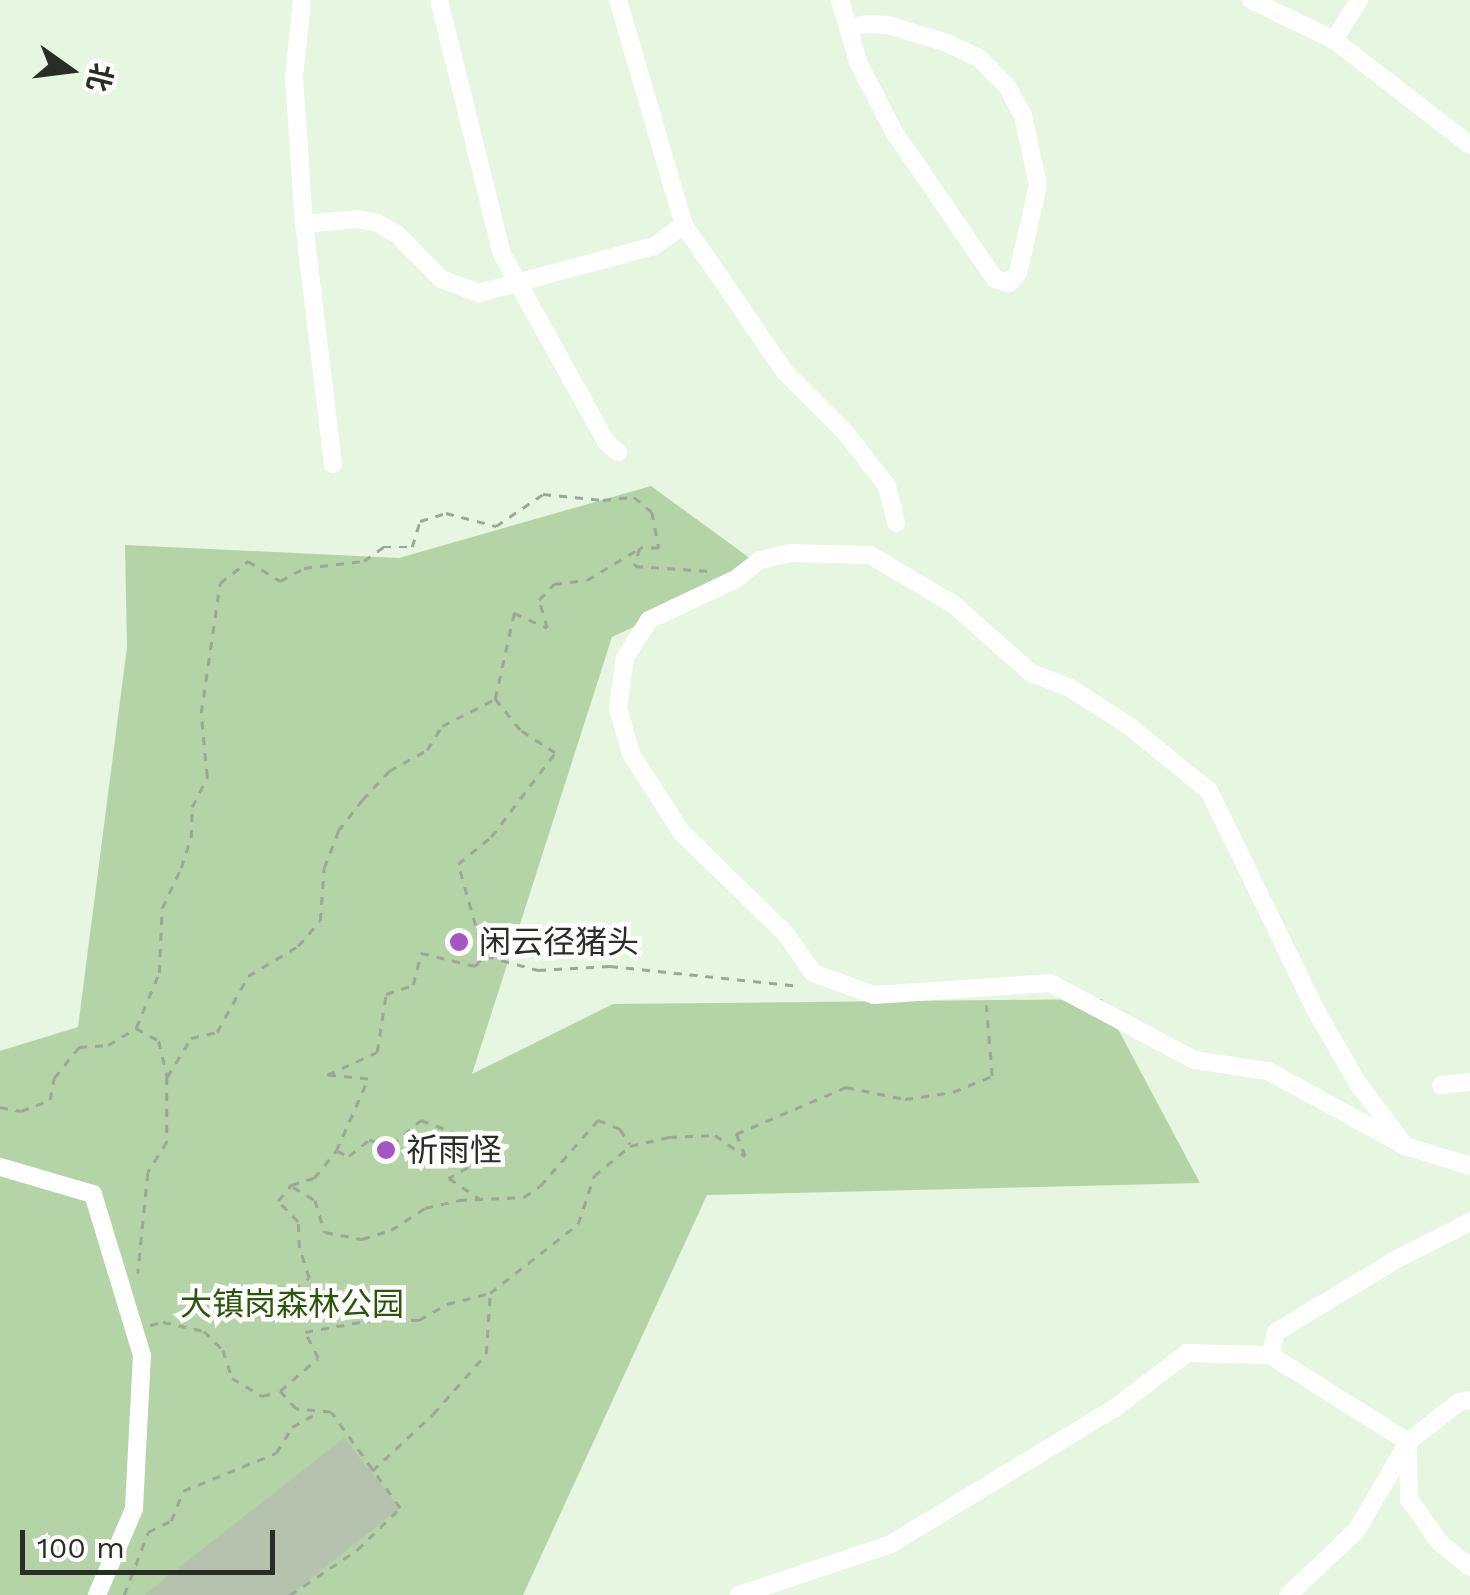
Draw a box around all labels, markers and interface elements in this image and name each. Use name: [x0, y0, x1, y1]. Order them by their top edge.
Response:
north arrow: [20, 20, 120, 120]
text: 北: [80, 60, 119, 95]
place label: 闲云径猪头: [479, 923, 639, 961]
marker: 闲云径猪头: [448, 931, 470, 953]
place label: 祈雨怪: [406, 1131, 502, 1169]
marker: 祈雨怪: [375, 1139, 397, 1161]
park label: 大镇岗森林公园: [180, 1285, 404, 1323]
scale bar: [25, 1510, 280, 1572]
text: 100 m: [37, 1530, 125, 1565]

